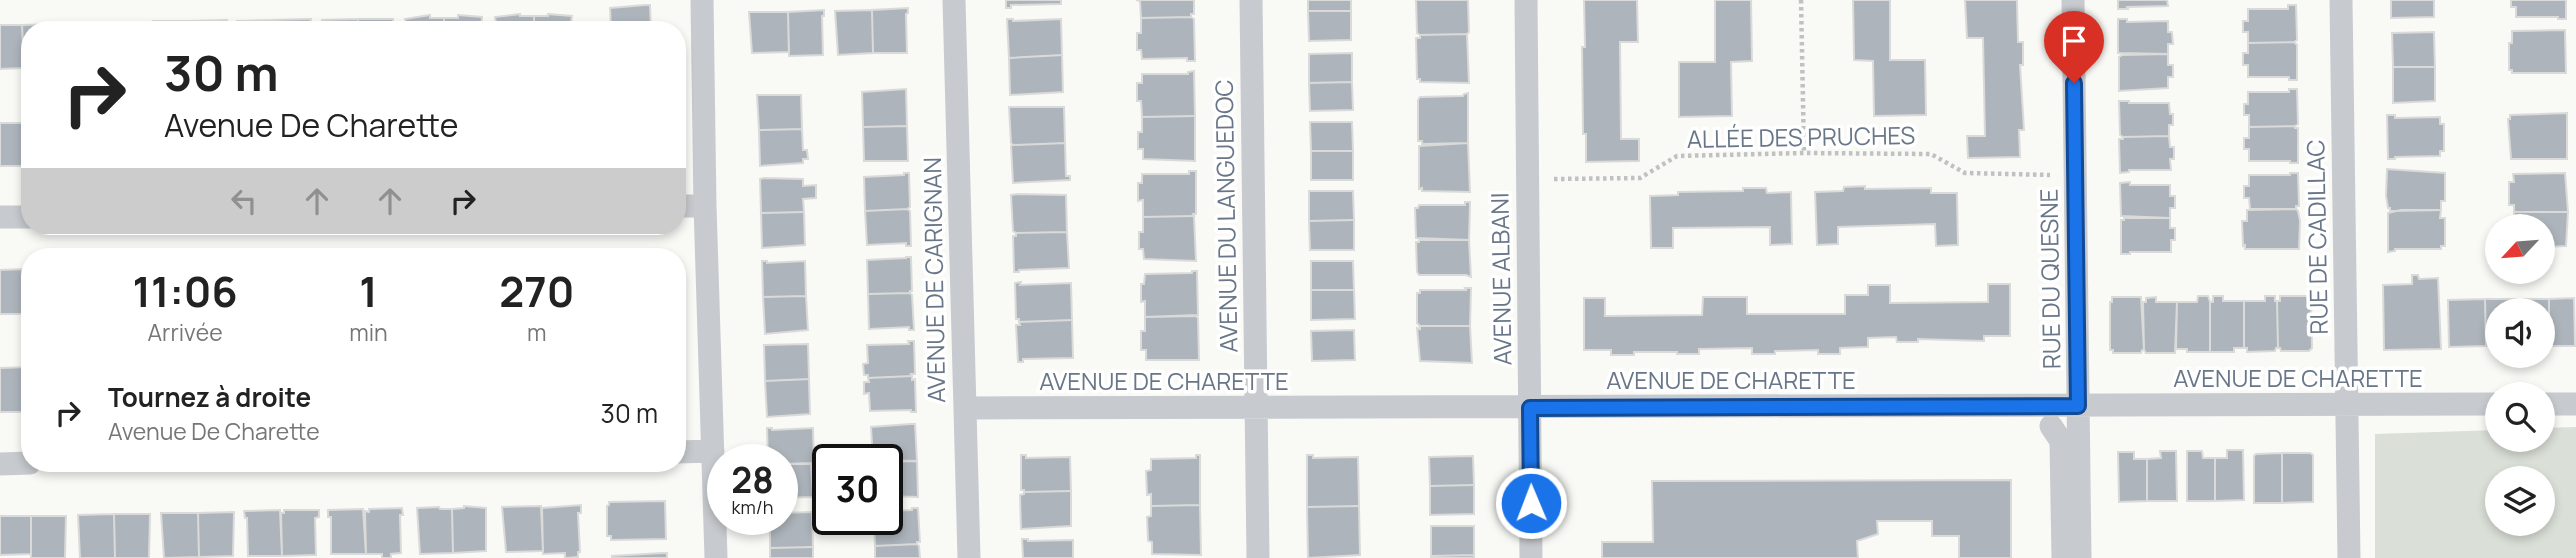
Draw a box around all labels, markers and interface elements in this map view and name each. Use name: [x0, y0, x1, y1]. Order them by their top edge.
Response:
pin: [2044, 11, 2104, 83]
icon: arrive: [2055, 22, 2093, 60]
text: 30 m: [164, 39, 279, 106]
icon: right: [49, 49, 140, 140]
street label: AVENUE DU LANGUEDOC: [1207, 79, 1244, 353]
text: Avenue De Charette: [164, 103, 459, 147]
street label: ALLÉE DES PRUCHES: [1686, 118, 1916, 155]
street label: RUE DE CADILLAC: [2298, 139, 2335, 335]
street label: AVENUE DE CARIGNAN: [915, 157, 952, 403]
icon: left: [225, 182, 263, 220]
icon: ahead: [298, 182, 336, 220]
icon: ahead: [371, 182, 409, 220]
icon: right: [444, 182, 482, 220]
street label: RUE DU QUESNE: [2031, 189, 2068, 369]
street label: AVENUE ALBANI: [1482, 192, 1519, 366]
north arrow: [2485, 214, 2555, 284]
map controls: [2485, 214, 2555, 536]
text: 11:06: [133, 262, 238, 320]
text: 1: [359, 262, 378, 320]
text: 270: [499, 262, 574, 320]
button: sound: [2485, 298, 2555, 368]
text: Arrivée: [148, 316, 223, 348]
text: min: [349, 316, 388, 348]
text: m: [527, 316, 547, 348]
street label: AVENUE DE CHARETTE: [2173, 361, 2423, 394]
street label: AVENUE DE CHARETTE: [1606, 363, 1856, 396]
street label: AVENUE DE CHARETTE: [1039, 364, 1289, 397]
text: Tournez à droite: [108, 379, 311, 415]
button: search: [2485, 382, 2555, 452]
icon: right: [49, 394, 87, 432]
text: 30 m: [601, 395, 658, 431]
text: Avenue De Charette: [108, 415, 320, 447]
speed limit sign: 30: [812, 444, 903, 535]
text: 28: [731, 456, 774, 504]
position arrow: [1494, 466, 1568, 540]
button: layers: [2485, 466, 2555, 536]
text: km/h: [732, 495, 773, 519]

